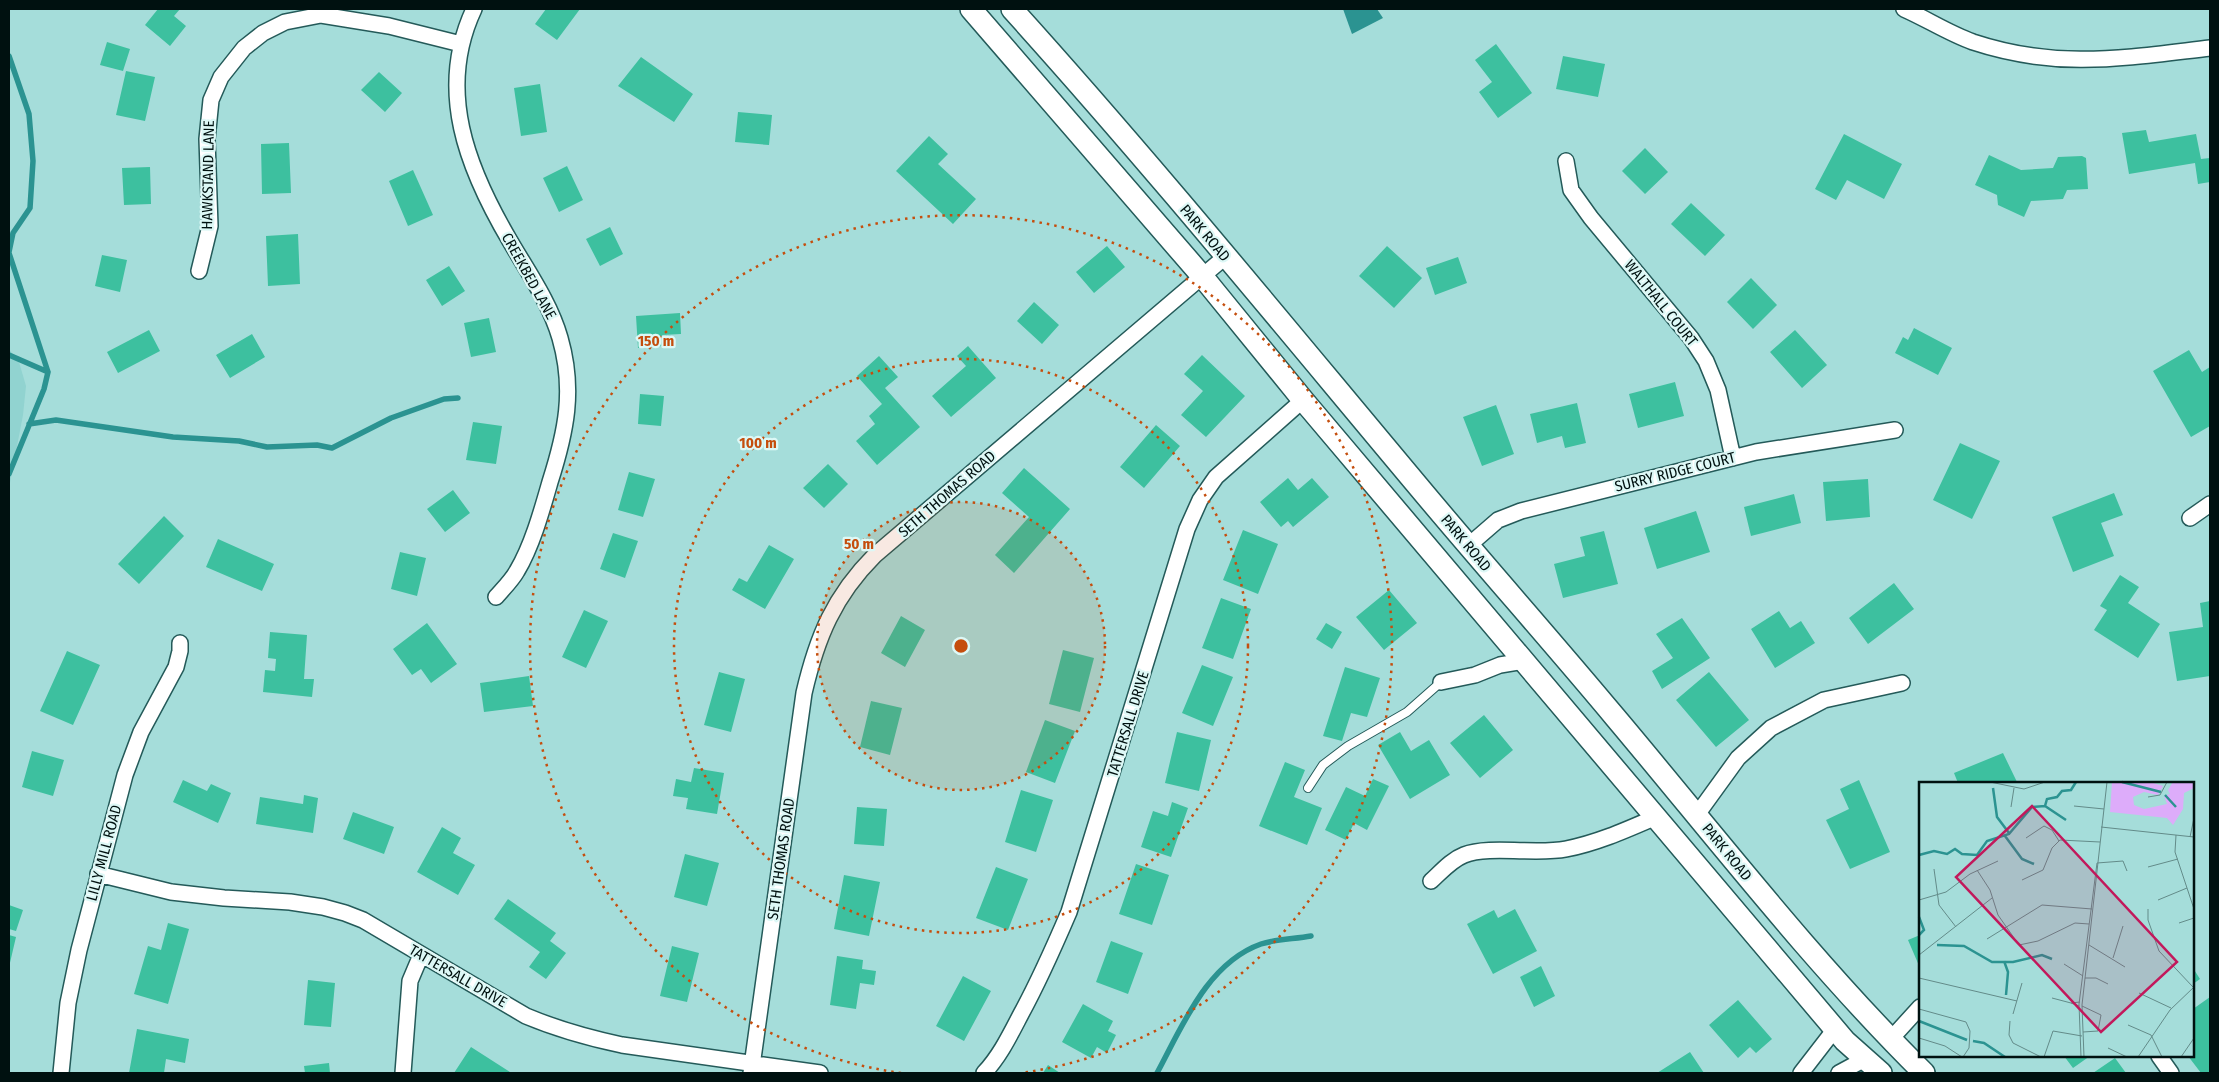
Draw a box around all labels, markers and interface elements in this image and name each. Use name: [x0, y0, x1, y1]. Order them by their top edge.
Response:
street label: HAWKSTAND LANE: [198, 120, 218, 230]
street label: PARK ROAD: [1176, 201, 1234, 265]
street label: CREEKBED LANE: [498, 230, 560, 322]
street label: WALTHALL COURT: [1621, 256, 1701, 350]
text: 150 m: [638, 332, 674, 350]
text: 100 m: [739, 434, 777, 452]
street label: SETH THOMAS ROAD: [895, 447, 999, 541]
street label: SURRY RIDGE COURT: [1613, 448, 1737, 496]
street label: PARK ROAD: [1437, 511, 1495, 575]
text: 50 m: [844, 535, 874, 553]
centre of rings: [952, 637, 970, 655]
street label: TATTERSALL DRIVE: [1103, 669, 1153, 779]
inset map: [1919, 782, 2194, 1057]
street label: SETH THOMAS ROAD: [764, 797, 798, 921]
street label: LILLY MILL ROAD: [83, 803, 125, 903]
street label: PARK ROAD: [1698, 820, 1756, 884]
street label: TATTERSALL DRIVE: [406, 941, 510, 1011]

